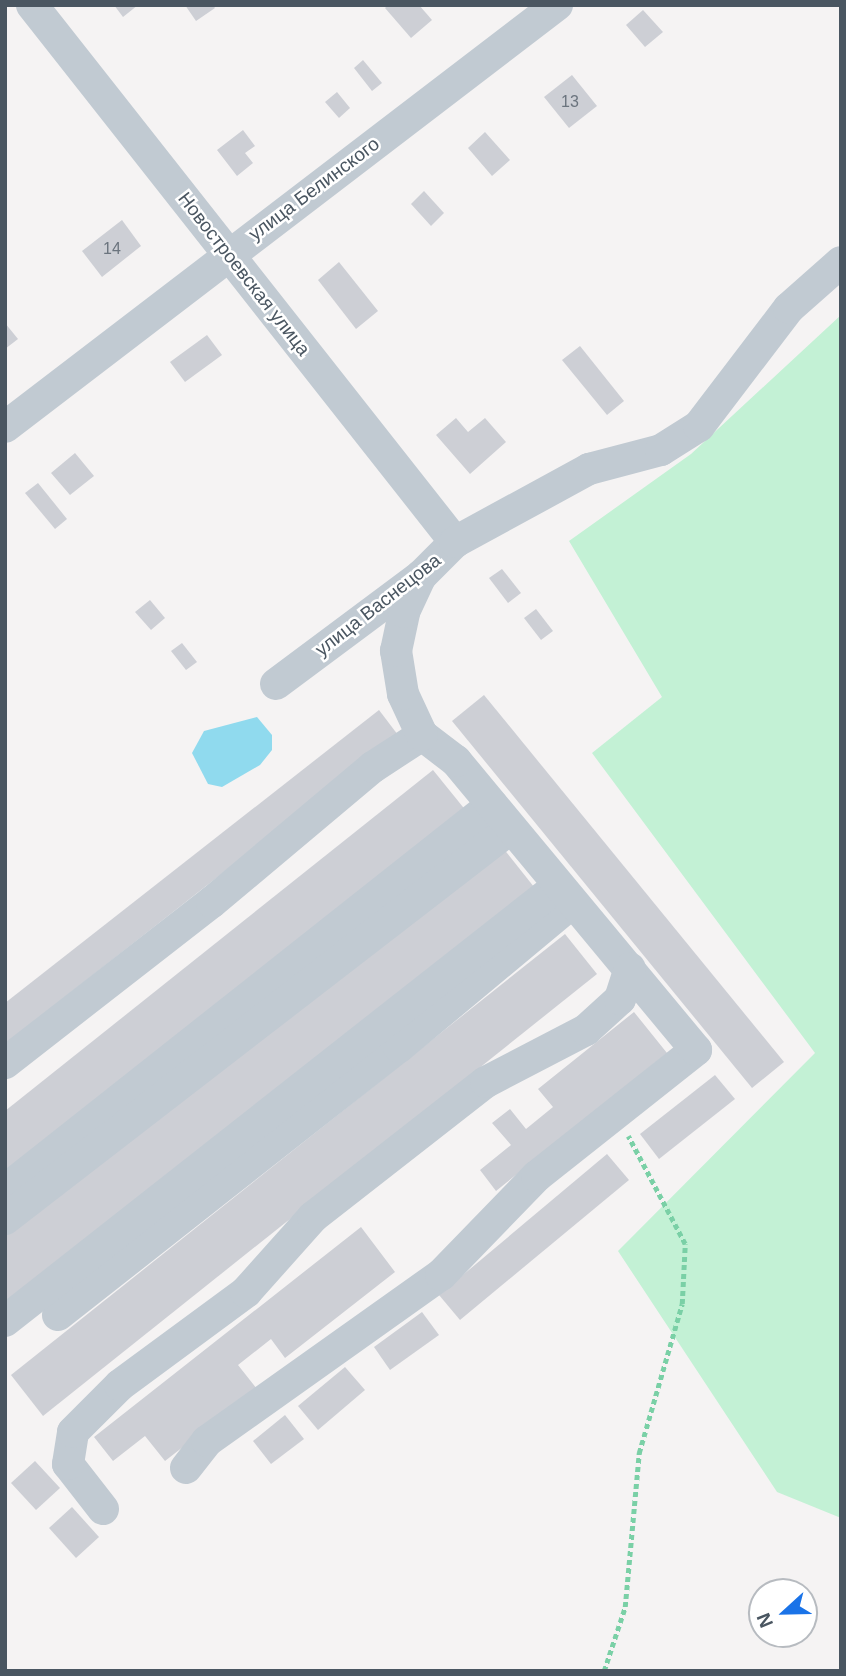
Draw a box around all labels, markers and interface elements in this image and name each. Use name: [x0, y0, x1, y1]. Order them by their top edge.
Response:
house number: 13: [561, 92, 579, 112]
street label: улица Белинского: [244, 132, 384, 246]
street label: Новостроевская улица: [173, 188, 315, 360]
house number: 14: [103, 239, 121, 259]
street label: улица Васнецова: [311, 549, 445, 661]
north arrow: [748, 1578, 818, 1648]
text: N: [753, 1610, 777, 1631]

